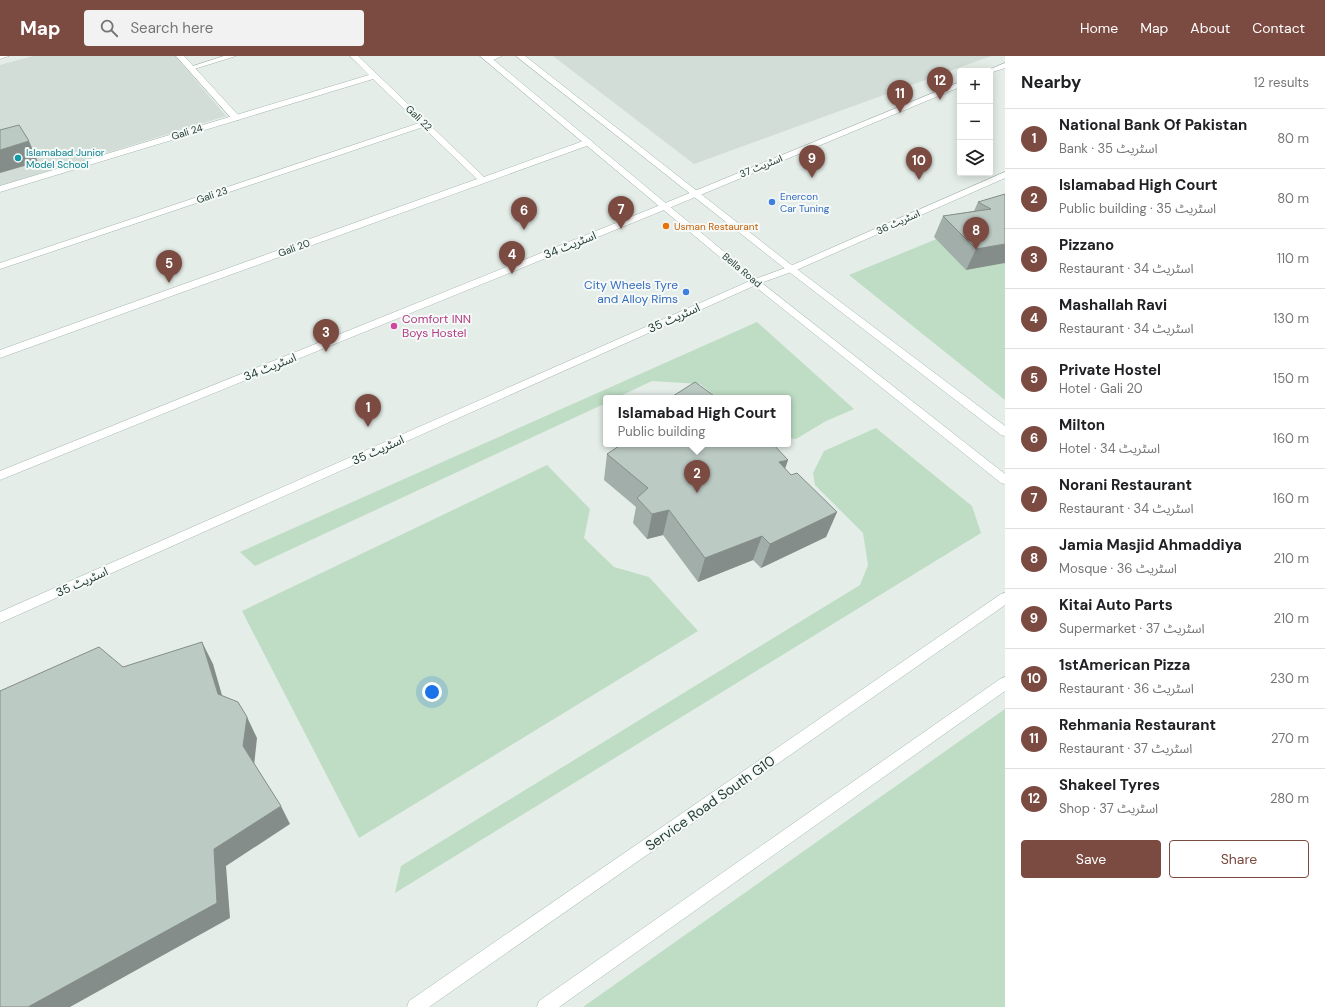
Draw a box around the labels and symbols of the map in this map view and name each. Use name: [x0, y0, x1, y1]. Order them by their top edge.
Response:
pin: 12: [927, 67, 953, 100]
pin: 11: [887, 80, 913, 113]
street label: Gali 22: [403, 102, 435, 134]
street label: Gali 24: [170, 121, 204, 143]
pin: 9: [799, 145, 825, 178]
place label: Islamabad Junior Model School: [26, 146, 105, 171]
pin: 10: [906, 147, 932, 180]
street label: اسٹریٹ 37: [738, 151, 784, 181]
marker: Islamabad Junior Model School: [13, 153, 23, 163]
street label: Gali 23: [195, 184, 229, 206]
place label: Enercon Car Tuning: [780, 190, 830, 215]
pin: 7: [608, 196, 634, 229]
pin: 6: [511, 197, 537, 230]
marker: Enercon Car Tuning: [767, 197, 777, 207]
street label: اسٹریٹ 36: [874, 207, 922, 237]
pin: 8: [963, 217, 989, 250]
place label: Usman Restaurant: [674, 220, 758, 233]
marker: Usman Restaurant: [661, 221, 671, 231]
street label: اسٹریٹ 34: [541, 227, 599, 263]
street label: Gali 20: [276, 236, 312, 260]
pin: 4: [499, 241, 525, 274]
pin: 5: [156, 250, 182, 283]
street label: Bella Road: [720, 250, 764, 290]
place label: City Wheels Tyre and Alloy Rims: [584, 277, 678, 307]
marker: City Wheels Tyre and Alloy Rims: [681, 287, 691, 297]
street label: اسٹریٹ 35: [645, 299, 703, 337]
place label: Comfort INN Boys Hostel: [402, 311, 471, 341]
pin: 3: [313, 319, 339, 352]
marker: Comfort INN Boys Hostel: [389, 321, 399, 331]
street label: اسٹریٹ 34: [241, 349, 299, 385]
pin: 1: [355, 394, 381, 427]
street label: اسٹریٹ 35: [349, 431, 407, 469]
pin: 2: [684, 460, 710, 493]
street label: اسٹریٹ 35: [53, 563, 111, 601]
your location: [422, 682, 442, 702]
street label: Service Road South G10: [642, 751, 778, 855]

